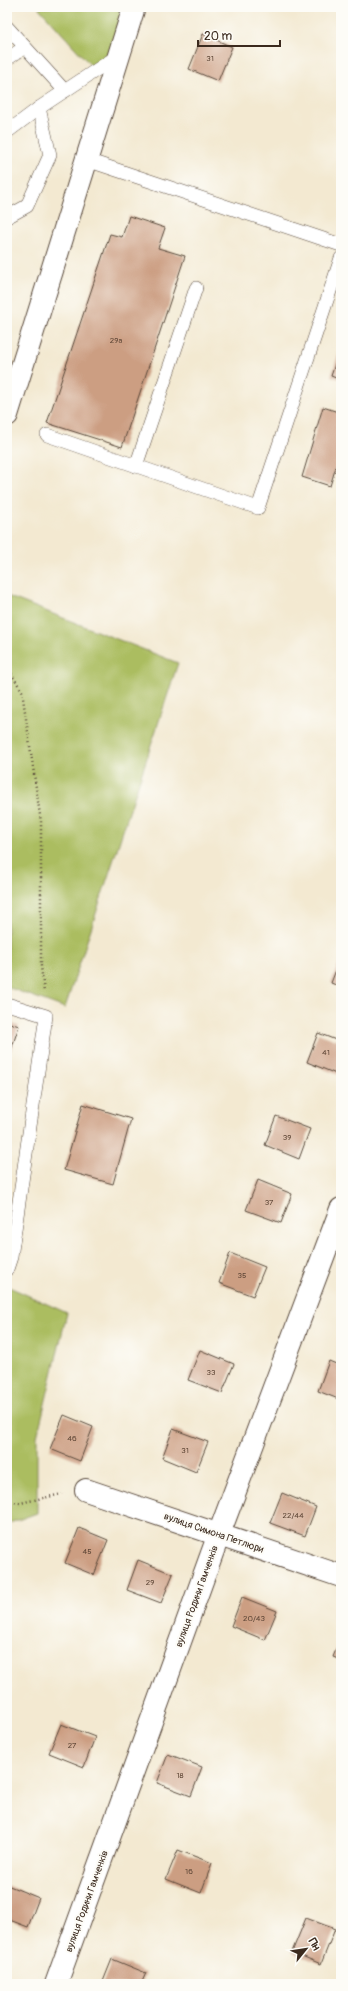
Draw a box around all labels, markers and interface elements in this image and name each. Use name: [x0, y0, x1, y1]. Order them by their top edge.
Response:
scale bar: [198, 22, 280, 48]
text: 20 m: [204, 29, 233, 44]
house number: 31: [206, 54, 214, 63]
house number: 29а: [110, 336, 122, 345]
house number: 41: [322, 1048, 330, 1057]
house number: 39: [283, 1133, 291, 1142]
house number: 37: [265, 1198, 274, 1207]
house number: 35: [238, 1271, 246, 1280]
house number: 33: [207, 1368, 216, 1377]
house number: 46: [67, 1434, 77, 1443]
house number: 31: [181, 1446, 189, 1455]
street label: вулиця Симона Петлюри: [162, 1510, 266, 1556]
house number: 22/44: [282, 1511, 304, 1520]
street label: вулиця Родини Гамченків: [173, 1544, 221, 1649]
house number: 45: [83, 1547, 91, 1556]
house number: 29: [146, 1578, 154, 1587]
house number: 20/43: [243, 1614, 265, 1623]
house number: 27: [68, 1741, 77, 1750]
house number: 18: [176, 1771, 184, 1780]
street label: вулиця Родини Гамченків: [63, 1849, 111, 1954]
house number: 16: [185, 1867, 193, 1876]
north arrow: [286, 1929, 326, 1969]
text: Пн: [306, 1936, 323, 1953]

